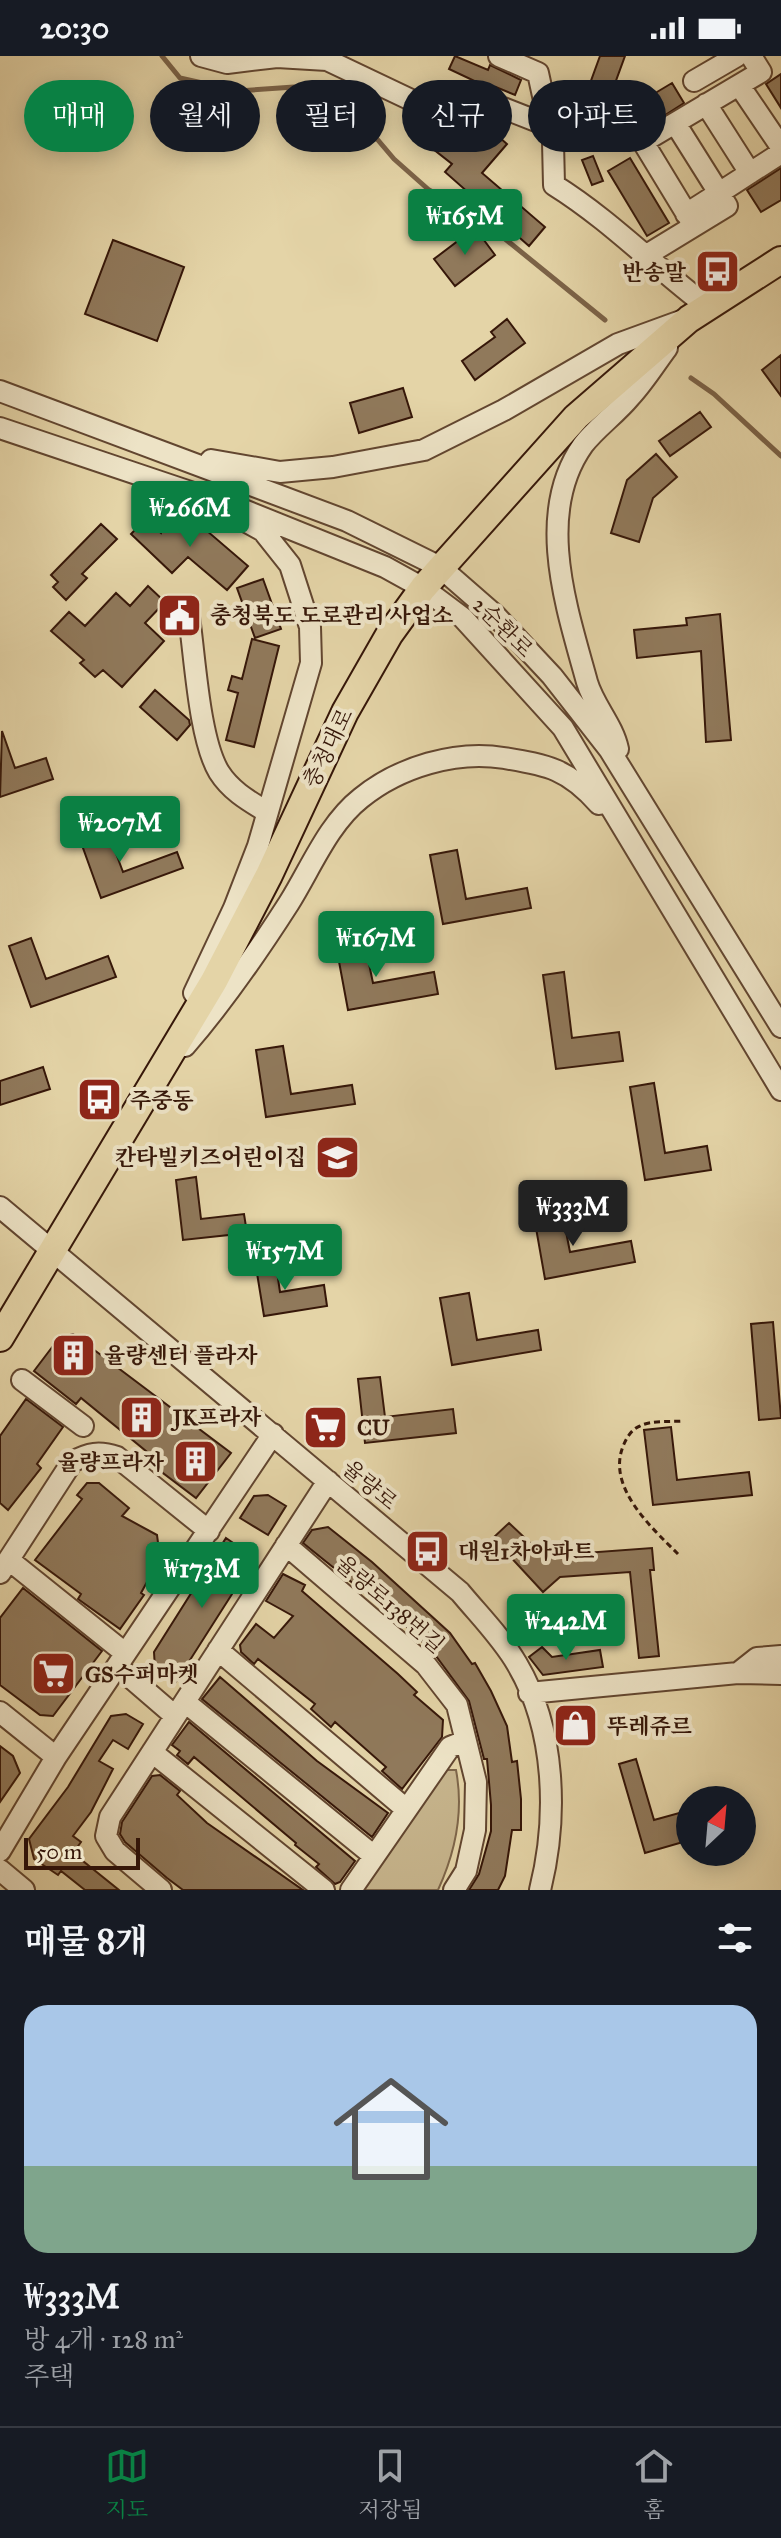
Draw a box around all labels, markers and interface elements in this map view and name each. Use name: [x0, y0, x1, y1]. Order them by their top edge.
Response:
text: 20:30: [40, 10, 109, 46]
chip: 매매: [24, 80, 134, 152]
chip: 월세: [150, 80, 260, 152]
chip: 필터: [276, 80, 386, 152]
chip: 신규: [402, 80, 512, 152]
chip: 아파트: [528, 80, 666, 152]
pin: ₩165M: [409, 189, 521, 257]
text: ₩165M: [426, 199, 504, 231]
bus stop icon: 반송말: [693, 248, 741, 296]
place label: 반송말: [622, 259, 687, 286]
pin: ₩266M: [134, 481, 246, 549]
text: ₩266M: [149, 491, 231, 523]
public building icon: 충청북도 도로관리 사업소: [155, 591, 203, 639]
street label: 2순환로: [467, 591, 539, 663]
place label: 충청북도 도로관리 사업소: [210, 602, 453, 629]
street label: 충청대로: [297, 704, 359, 792]
pin: ₩207M: [64, 796, 176, 864]
text: ₩207M: [78, 806, 162, 838]
pin: ₩167M: [320, 911, 432, 979]
text: ₩167M: [336, 921, 416, 953]
bus stop icon: 주중동: [75, 1076, 123, 1124]
place label: 주중동: [130, 1087, 194, 1114]
school or university icon: 칸타빌키즈어린이집: [313, 1133, 361, 1181]
place label: 칸타빌키즈어린이집: [115, 1144, 306, 1171]
pin: ₩333M: [517, 1180, 629, 1248]
text: ₩333M: [536, 1190, 610, 1222]
pin: ₩157M: [229, 1224, 341, 1292]
text: ₩157M: [246, 1234, 324, 1266]
building icon: 율량센터 플라자: [49, 1331, 97, 1379]
place label: 율량센터 플라자: [104, 1342, 258, 1369]
building icon: JK프라자: [118, 1393, 166, 1441]
supermarket icon: CU: [302, 1403, 350, 1451]
place label: JK프라자: [170, 1404, 262, 1432]
place label: CU: [357, 1414, 390, 1441]
building icon: 율량프라자: [171, 1438, 219, 1486]
place label: 율량프라자: [58, 1449, 165, 1476]
street label: 율량로: [337, 1454, 403, 1516]
bus stop icon: 대원1차아파트: [403, 1527, 451, 1575]
place label: 대원1차아파트: [458, 1538, 595, 1565]
pin: ₩173M: [146, 1542, 258, 1610]
street label: 율량로138번길: [330, 1549, 450, 1659]
text: ₩173M: [164, 1552, 240, 1584]
pin: ₩242M: [510, 1594, 622, 1662]
text: ₩242M: [525, 1604, 607, 1636]
supermarket icon: GS수퍼마켓: [30, 1650, 78, 1698]
place label: GS수퍼마켓: [85, 1661, 199, 1688]
shop icon: 뚜레쥬르: [552, 1702, 600, 1750]
place label: 뚜레쥬르: [607, 1713, 692, 1740]
north arrow: [676, 1786, 756, 1866]
map controls: [676, 1786, 756, 1866]
scale bar: [24, 1834, 140, 1870]
text: 50 m: [36, 1838, 82, 1865]
icon: filters: [713, 1916, 757, 1960]
text: 매물 8개: [24, 1921, 148, 1962]
icon: home: [319, 2057, 463, 2201]
text: ₩333M: [24, 2276, 120, 2317]
text: 방 4개 · 128 m²: [24, 2323, 183, 2355]
text: 주택: [24, 2360, 74, 2392]
tab: 지도: [105, 2444, 149, 2523]
tab: 저장됨: [359, 2444, 422, 2523]
tab: 홈: [632, 2444, 676, 2523]

